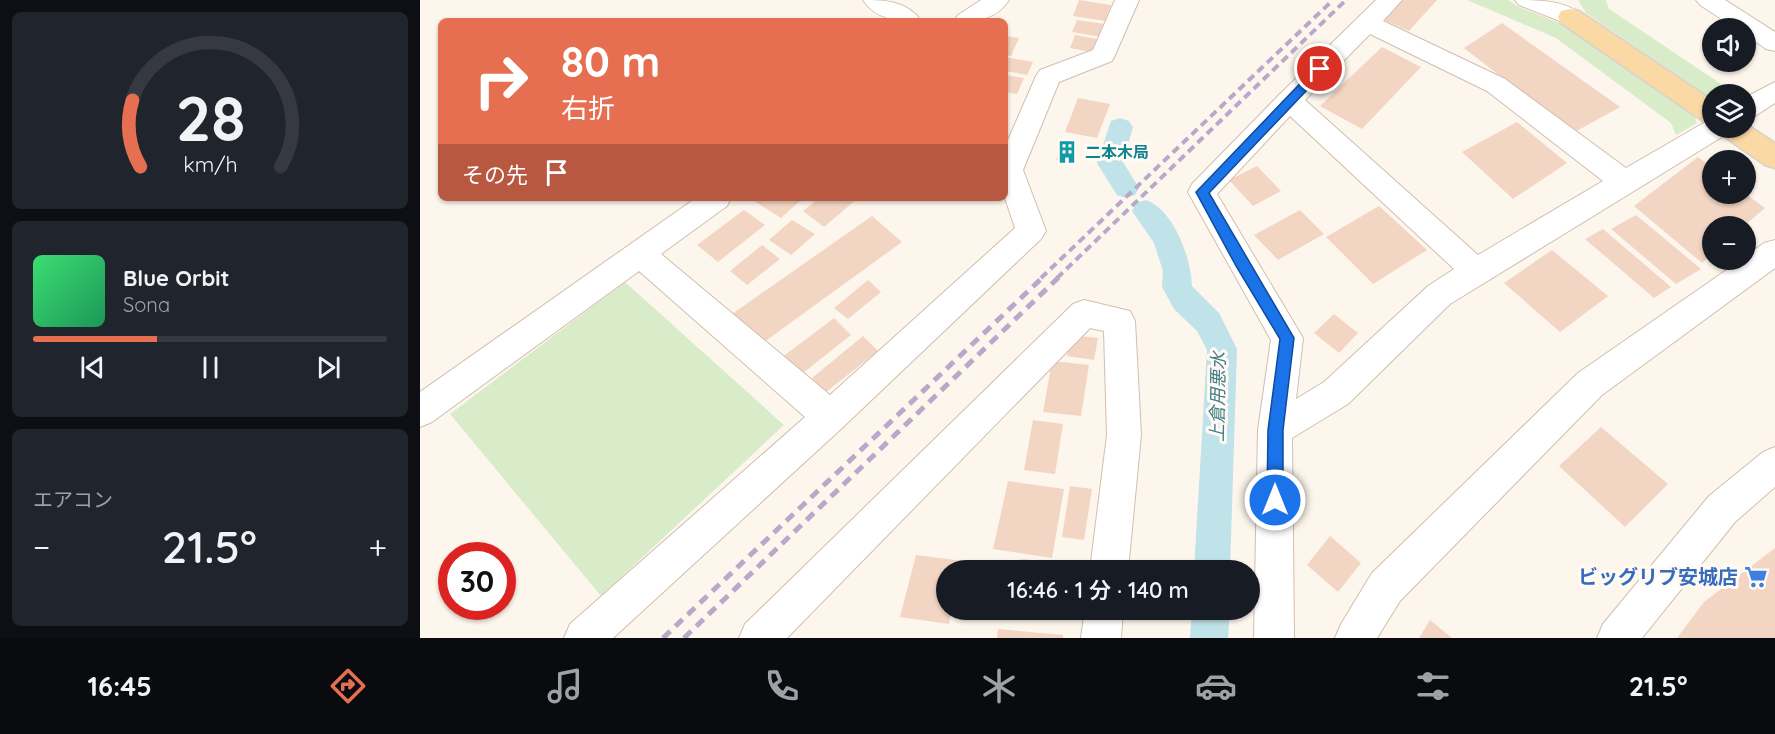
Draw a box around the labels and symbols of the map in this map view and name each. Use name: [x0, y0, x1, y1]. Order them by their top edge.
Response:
pin: [1294, 43, 1345, 94]
building icon: 二本木局: [1054, 139, 1080, 165]
place label: 二本木局: [1085, 142, 1149, 162]
water label: 上倉用悪水: [1205, 350, 1230, 442]
position arrow: [1243, 468, 1307, 532]
speed limit sign: 30: [438, 542, 516, 620]
place label: ビッグリブ安城店: [1578, 564, 1738, 589]
supermarket icon: ビッグリブ安城店: [1743, 564, 1769, 590]

